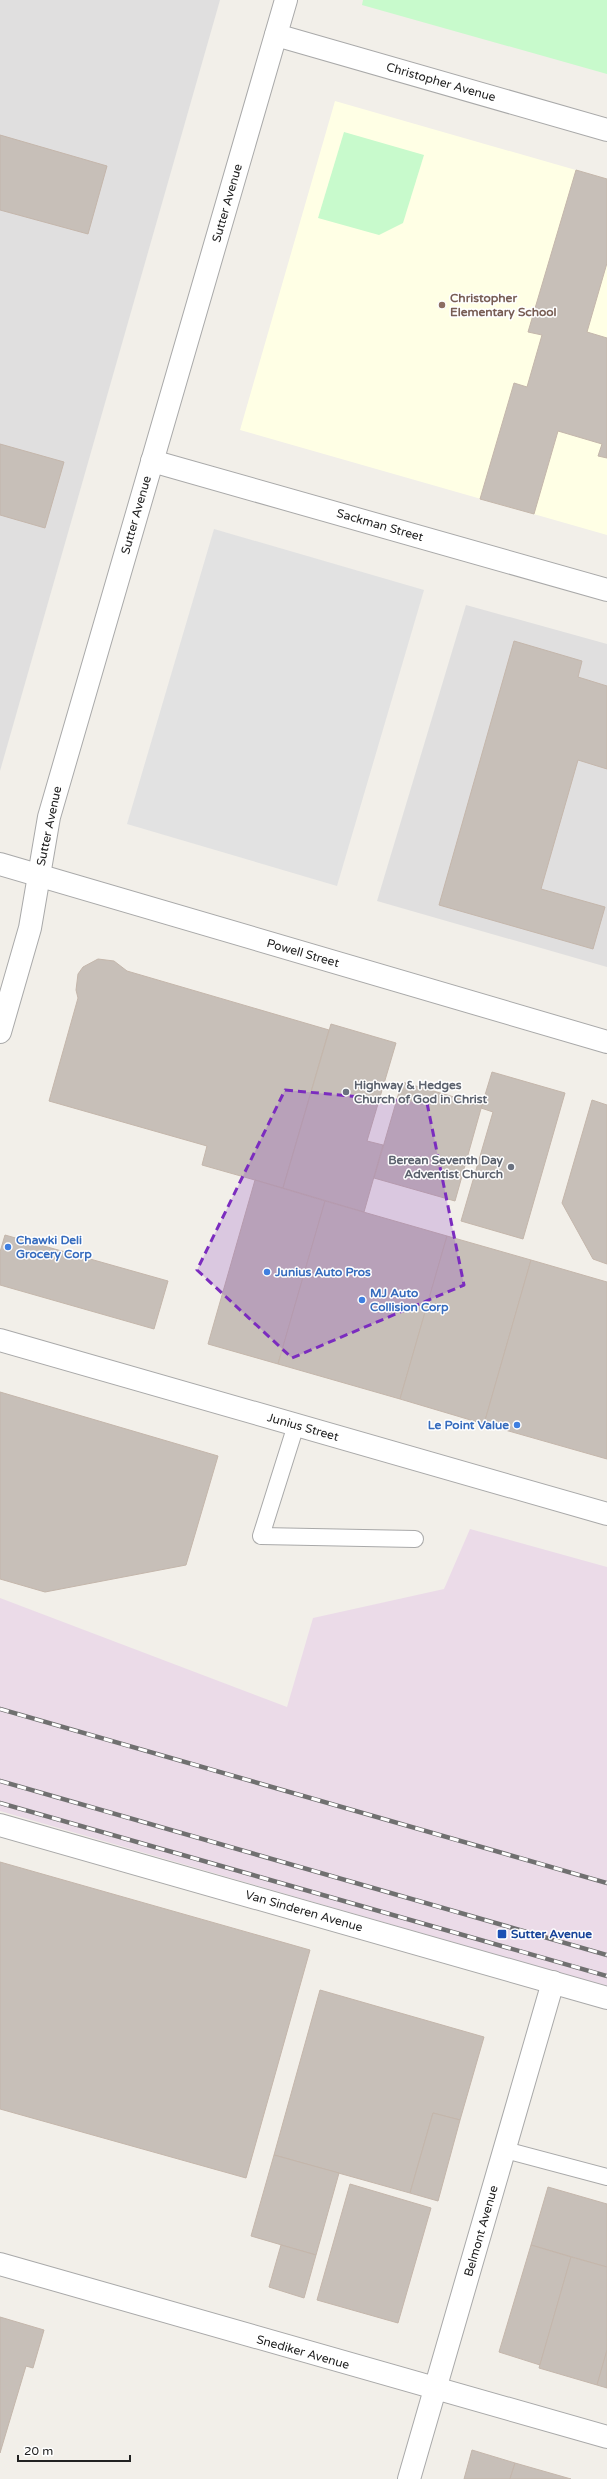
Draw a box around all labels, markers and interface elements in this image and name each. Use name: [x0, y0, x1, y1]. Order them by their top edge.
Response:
street label: Christopher Avenue: [385, 60, 497, 104]
street label: Sutter Avenue: [209, 162, 245, 244]
place label: Christopher Elementary School: [450, 291, 557, 320]
marker: Christopher Elementary School: [437, 300, 447, 310]
street label: Sutter Avenue: [118, 474, 154, 556]
street label: Sackman Street: [335, 506, 425, 544]
street label: Sutter Avenue: [34, 785, 64, 867]
street label: Powell Street: [265, 936, 341, 970]
place label: Highway & Hedges Church of God in Christ: [354, 1078, 488, 1106]
marker: Highway & Hedges Church of God in Christ: [341, 1087, 351, 1097]
place label: Berean Seventh Day Adventist Church: [388, 1153, 504, 1181]
marker: Berean Seventh Day Adventist Church: [506, 1162, 516, 1172]
place label: Chawki Deli Grocery Corp: [16, 1233, 92, 1262]
marker: Chawki Deli Grocery Corp: [3, 1242, 13, 1252]
place label: Junius Auto Pros: [274, 1265, 371, 1279]
marker: Junius Auto Pros: [262, 1267, 272, 1277]
place label: MJ Auto Collision Corp: [370, 1286, 449, 1315]
marker: MJ Auto Collision Corp: [357, 1295, 367, 1305]
street label: Junius Street: [266, 1410, 341, 1444]
place label: Le Point Value: [428, 1418, 509, 1432]
marker: Le Point Value: [512, 1420, 522, 1430]
street label: Van Sinderen Avenue: [244, 1888, 364, 1935]
place label: Sutter Avenue: [511, 1927, 592, 1941]
marker: Sutter Avenue: [496, 1928, 508, 1940]
street label: Belmont Avenue: [461, 2184, 501, 2278]
street label: Snediker Avenue: [255, 2332, 351, 2372]
scale bar: [18, 2437, 130, 2463]
text: 20 m: [24, 2444, 53, 2458]

